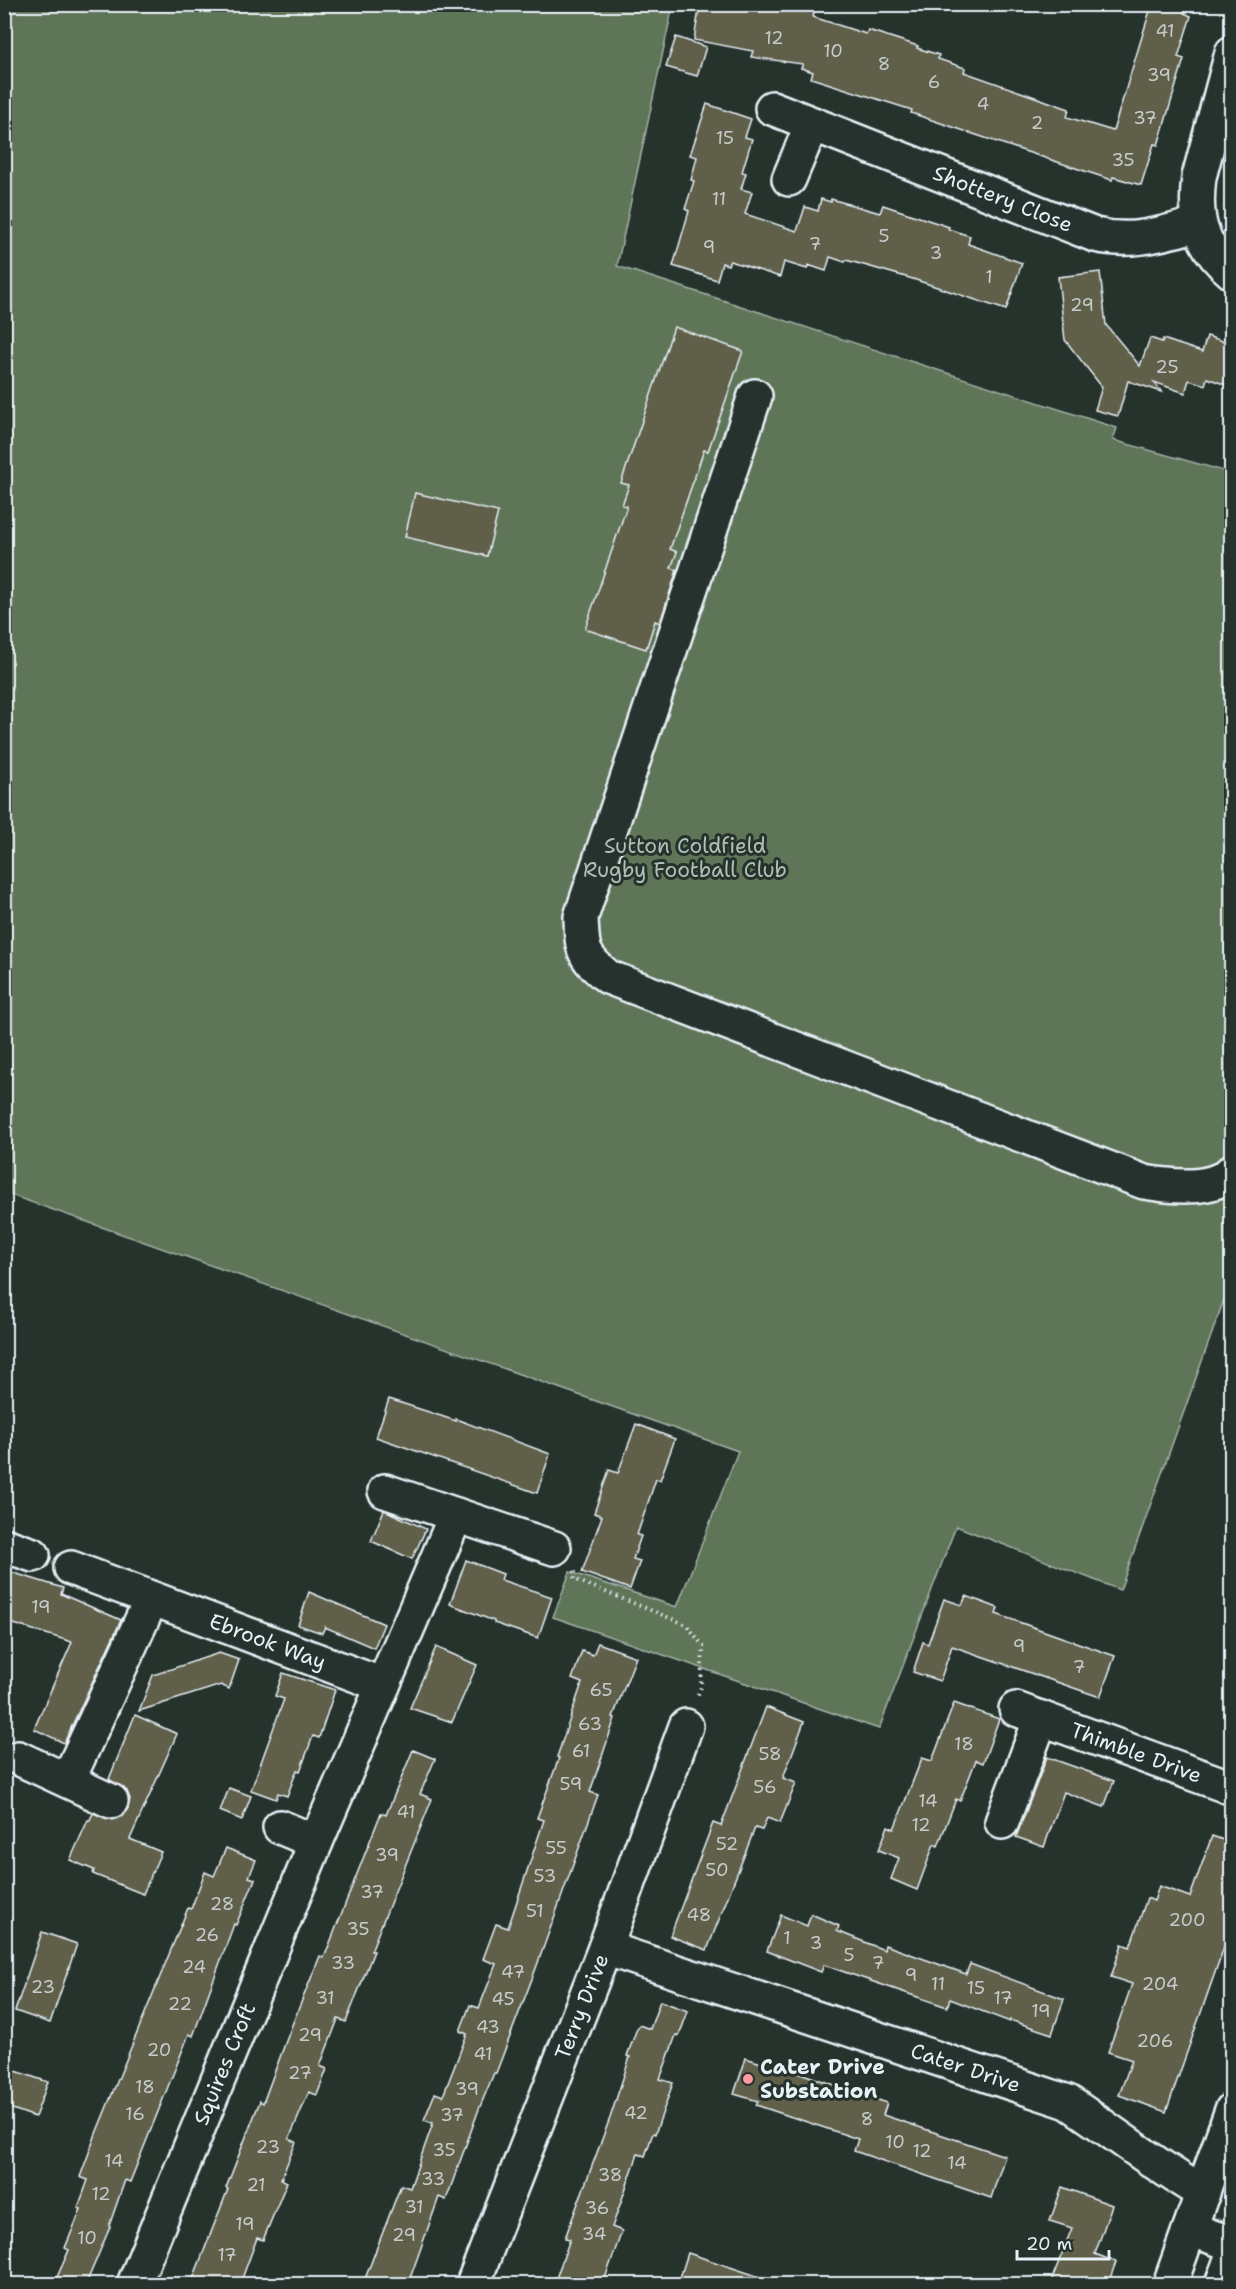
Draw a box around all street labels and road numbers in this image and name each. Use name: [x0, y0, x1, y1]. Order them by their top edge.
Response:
street label: Shottery Close: [929, 159, 1077, 239]
street label: Ebrook Way: [205, 1607, 330, 1676]
street label: Thimble Drive: [1067, 1716, 1206, 1790]
street label: Terry Drive: [549, 1950, 615, 2064]
street label: Squires Croft: [187, 1999, 262, 2129]
street label: Cater Drive: [907, 2037, 1024, 2099]

